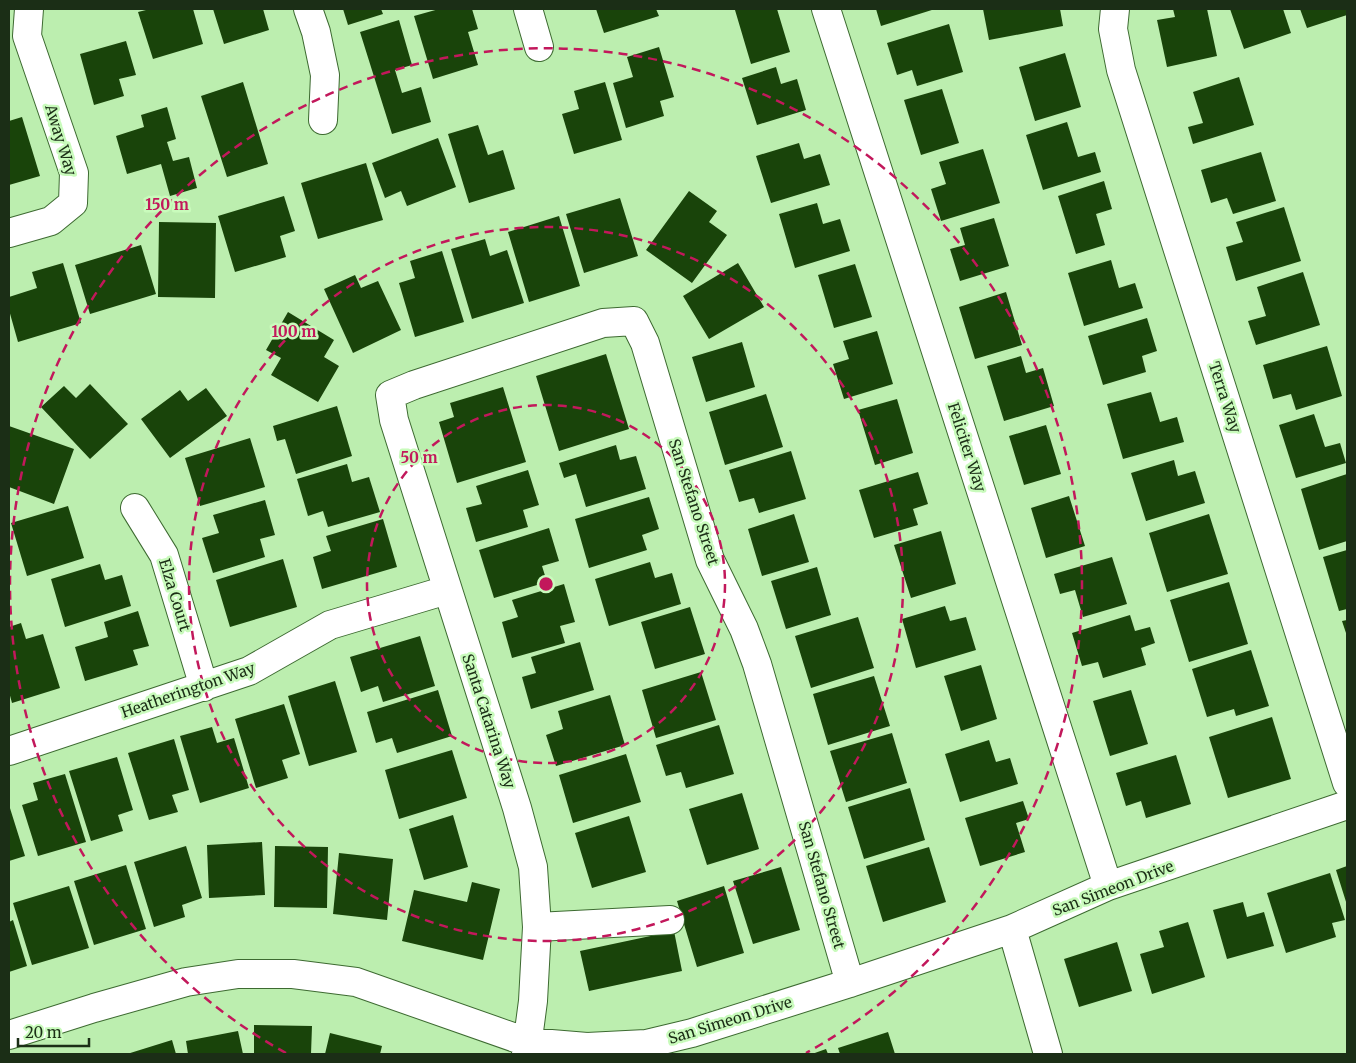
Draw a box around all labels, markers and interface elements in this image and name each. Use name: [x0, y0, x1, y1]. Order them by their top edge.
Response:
street label: Away Way: [41, 101, 81, 178]
text: 150 m: [145, 195, 189, 214]
text: 100 m: [272, 322, 316, 341]
street label: Terra Way: [1205, 359, 1245, 435]
street label: Feliciter Way: [944, 400, 990, 494]
street label: San Stefano Street: [665, 436, 723, 568]
text: 50 m: [400, 448, 438, 467]
street label: Elza Court: [155, 556, 195, 634]
centre of rings: [537, 575, 555, 593]
street label: Santa Catarina Way: [458, 651, 520, 791]
street label: Heatherington Way: [119, 658, 258, 722]
street label: San Stefano Street: [795, 819, 849, 951]
street label: San Simeon Drive: [1050, 856, 1176, 920]
street label: San Simeon Drive: [666, 992, 794, 1048]
scale bar: [18, 1016, 89, 1048]
text: 20 m: [25, 1023, 62, 1042]

